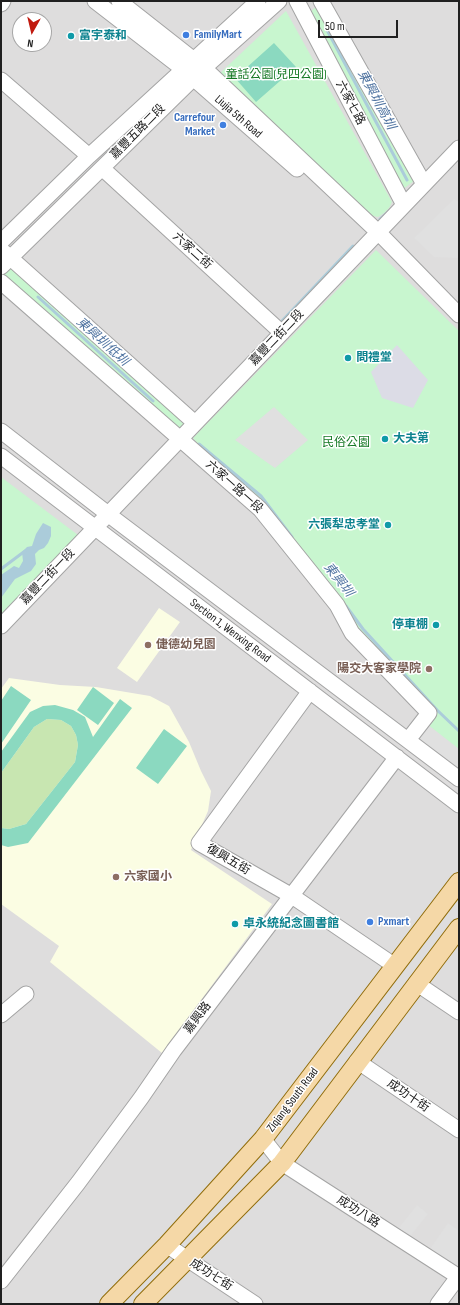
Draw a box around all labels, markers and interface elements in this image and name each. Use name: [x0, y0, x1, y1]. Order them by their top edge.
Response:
north arrow: [12, 12, 52, 52]
scale bar: [320, 12, 400, 38]
text: 50 m: [325, 19, 345, 34]
place label: FamilyMart: [194, 28, 242, 42]
place label: 富宇泰和: [79, 29, 127, 43]
marker: FamilyMart: [181, 30, 191, 40]
marker: 富宇泰和: [66, 31, 76, 41]
text: N: [27, 37, 34, 50]
park label: 童話公園(兒四公園): [225, 68, 327, 82]
water label: 東興圳高圳: [354, 68, 398, 132]
street label: 六家七路: [332, 78, 368, 128]
street label: Liujia 5th Road: [211, 93, 265, 141]
street label: 嘉豐五路二段: [107, 101, 169, 163]
place label: Carrefour Market: [174, 111, 215, 139]
marker: Carrefour Market: [218, 120, 228, 130]
street label: 六家二街: [169, 230, 215, 272]
street label: 嘉豐二街二段: [247, 307, 307, 369]
water label: 東興圳低圳: [73, 314, 131, 370]
place label: 問禮堂: [356, 351, 392, 365]
marker: 問禮堂: [343, 353, 353, 363]
place label: 大夫第: [393, 432, 429, 446]
marker: 大夫第: [380, 434, 390, 444]
park label: 民俗公園: [322, 436, 370, 450]
street label: 六家一路一段: [202, 458, 266, 516]
place label: 六張犁忠孝堂: [308, 518, 380, 532]
marker: 六張犁忠孝堂: [383, 520, 393, 530]
street label: 嘉豐二街一段: [18, 546, 78, 608]
water label: 東興圳: [320, 560, 356, 600]
street label: Section 1, Wenxing Road: [187, 596, 273, 666]
place label: 停車棚: [392, 618, 428, 632]
marker: 停車棚: [431, 620, 441, 630]
place label: 倢德幼兒園: [156, 638, 216, 652]
marker: 倢德幼兒園: [143, 640, 153, 650]
place label: 陽交大客家學院: [337, 662, 421, 676]
marker: 陽交大客家學院: [424, 664, 434, 674]
street label: 復興五街: [204, 842, 252, 878]
place label: 六家國小: [124, 870, 172, 884]
marker: 六家國小: [111, 872, 121, 882]
place label: Pxmart: [378, 915, 409, 929]
place label: 卓永統紀念圖書館: [243, 917, 339, 931]
marker: Pxmart: [365, 917, 375, 927]
marker: 卓永統紀念圖書館: [230, 919, 240, 929]
street label: 嘉興路: [181, 999, 215, 1037]
street label: Ziqiang South Road: [264, 1065, 322, 1135]
street label: 成功十街: [384, 1077, 432, 1115]
street label: 成功八路: [334, 1193, 382, 1231]
street label: 成功七街: [187, 1256, 235, 1294]

